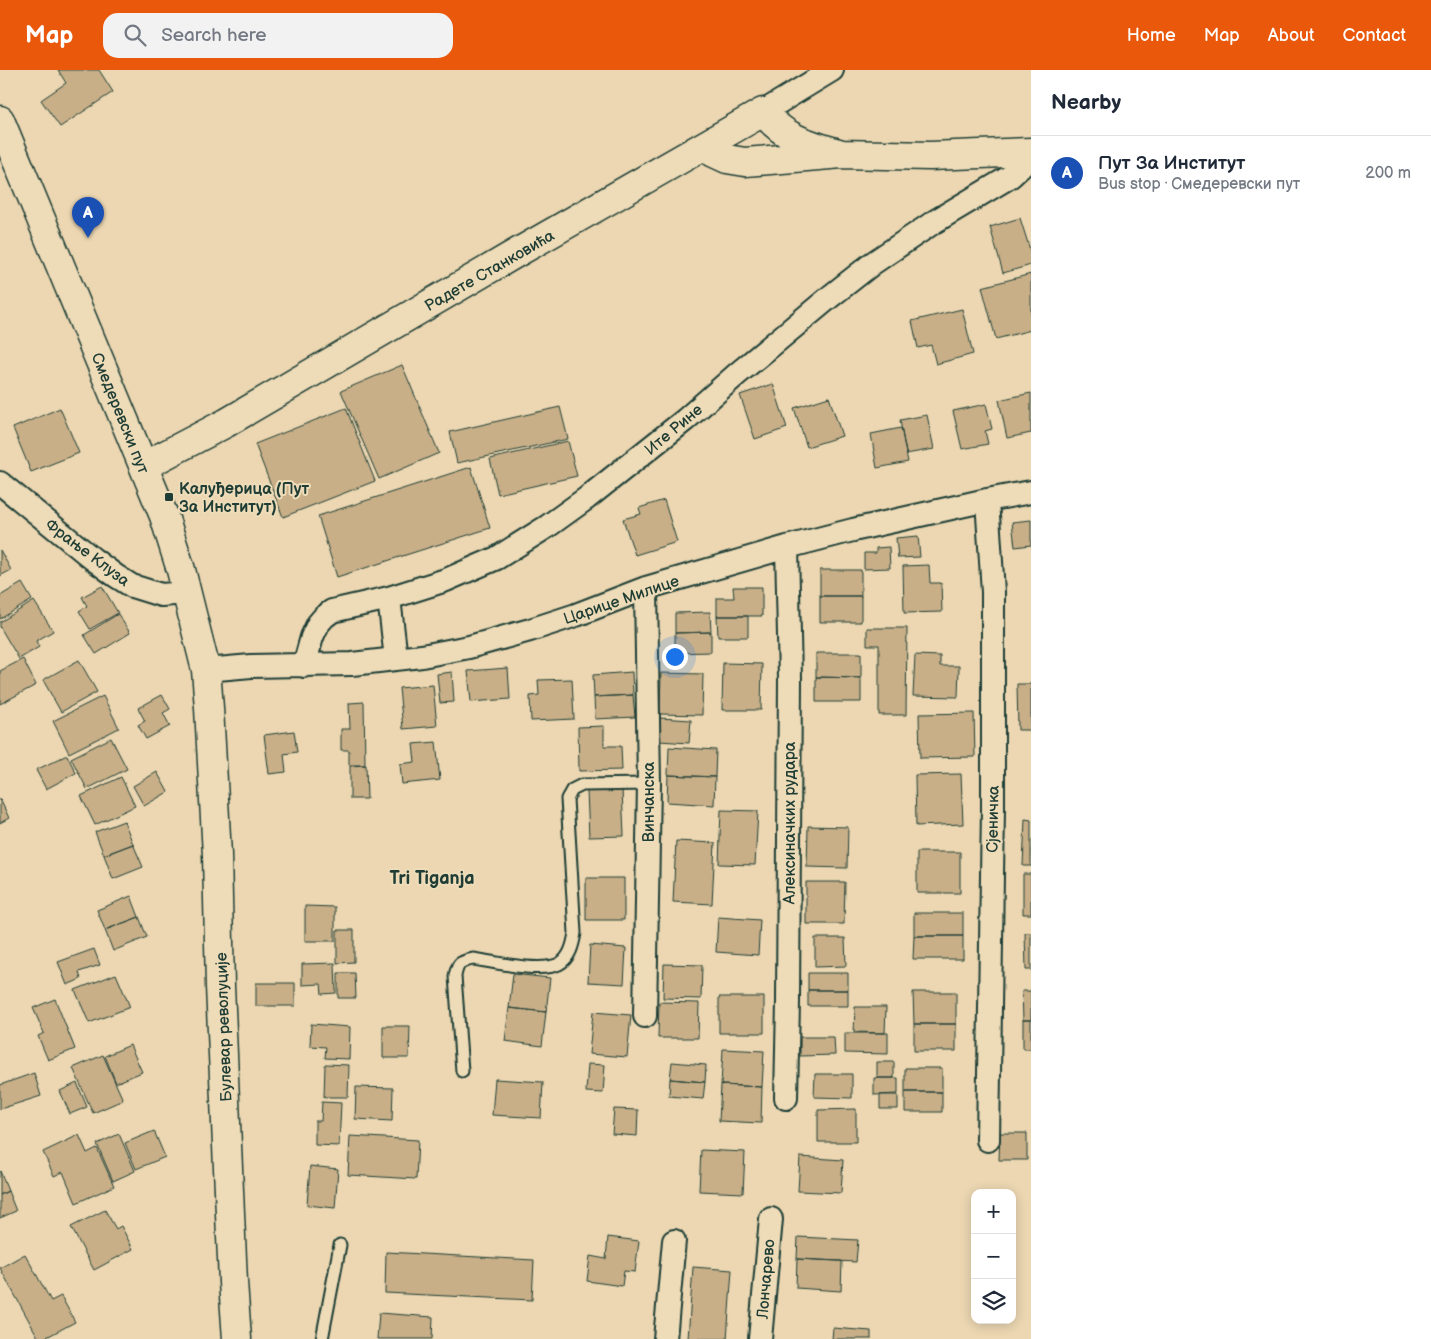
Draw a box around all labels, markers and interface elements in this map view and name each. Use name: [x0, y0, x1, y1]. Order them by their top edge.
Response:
search box: [103, 13, 453, 58]
text: Map: [25, 21, 73, 50]
icon: search: [121, 21, 149, 49]
text: Search here: [161, 24, 267, 47]
text: Home: [1127, 25, 1176, 46]
text: Map: [1204, 25, 1240, 46]
text: About: [1268, 25, 1315, 46]
text: Contact: [1343, 25, 1406, 46]
text: Nearby: [1051, 90, 1121, 115]
text: Пут За Институт: [1098, 152, 1245, 175]
text: A: [1062, 164, 1072, 183]
text: 200 m: [1365, 164, 1411, 183]
text: Bus stop · Смедеревски пут: [1098, 175, 1300, 194]
pin: A: [72, 197, 104, 238]
street label: Радете Станковића: [421, 226, 558, 316]
street label: Смедеревски пут: [87, 350, 153, 477]
street label: Ите Рине: [641, 400, 707, 460]
place label: Калуђерица (Пут За Институт): [179, 480, 309, 517]
marker: Калуђерица (Пут За Институт): [163, 491, 175, 503]
street label: Фрање Клуза: [41, 515, 133, 591]
street label: Царице Милице: [561, 572, 682, 629]
your location: [662, 644, 688, 670]
street label: Алексиначких рудара: [781, 741, 800, 905]
street label: Винчанска: [640, 761, 659, 842]
street label: Сјеничка: [983, 785, 1004, 853]
district label: Tri Tiganja: [389, 868, 475, 889]
street label: Булевар револуције: [212, 952, 237, 1102]
map controls: [971, 1189, 1016, 1324]
button: +: [971, 1189, 1016, 1234]
button: −: [971, 1234, 1016, 1279]
street label: Лончарево: [753, 1238, 779, 1321]
button: layers: [971, 1279, 1016, 1324]

